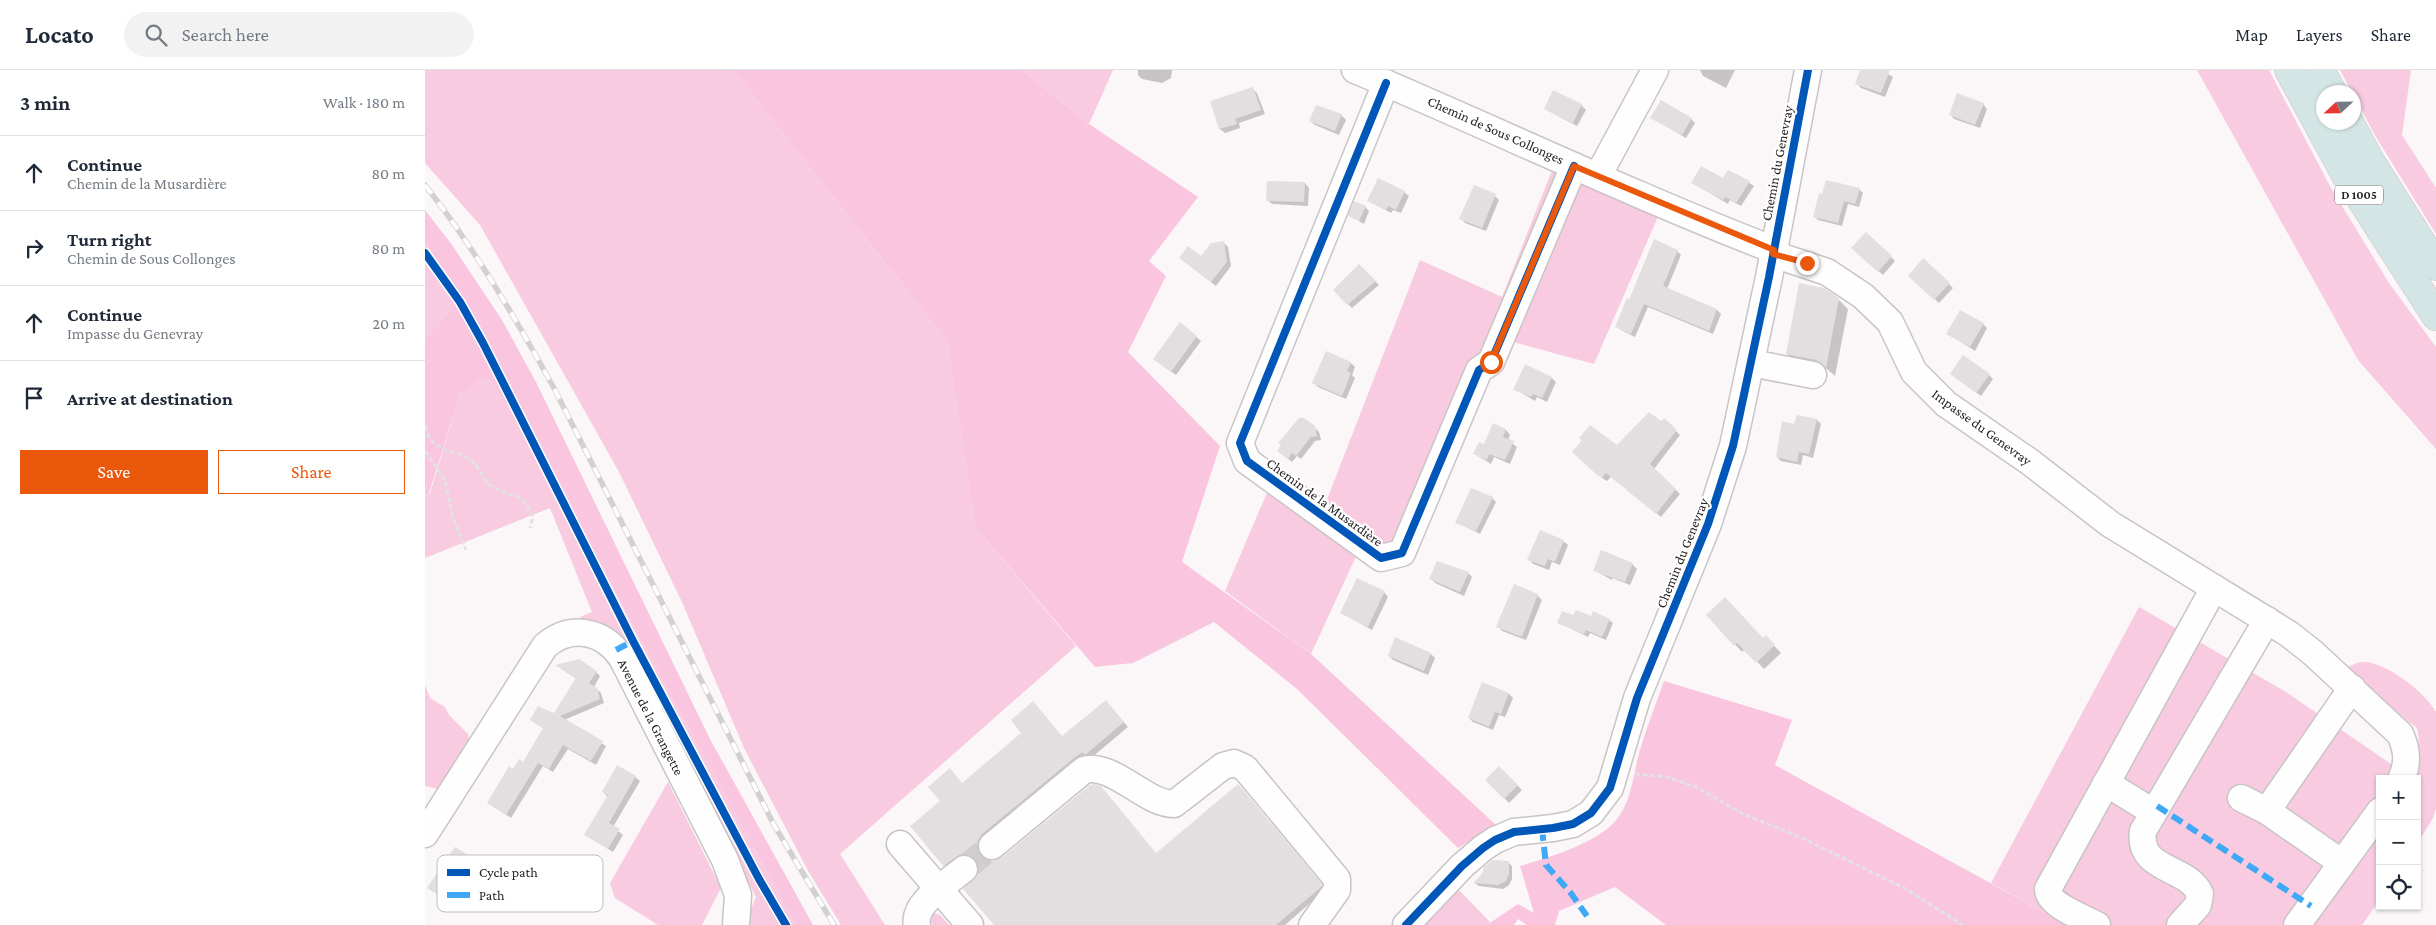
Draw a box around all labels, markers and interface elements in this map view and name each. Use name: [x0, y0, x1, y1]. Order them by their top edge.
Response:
search box: [124, 12, 474, 57]
text: Locato: [25, 21, 94, 48]
icon: search: [142, 21, 170, 49]
text: Search here: [182, 24, 269, 45]
text: Map: [2235, 25, 2268, 45]
text: Layers: [2296, 25, 2343, 45]
text: Share: [2371, 25, 2411, 45]
north arrow: [2316, 85, 2361, 130]
text: 3 min: [20, 91, 70, 115]
street label: Chemin de Sous Collonges: [1425, 93, 1567, 167]
text: Walk · 180 m: [323, 94, 405, 111]
street label: Chemin du Genevray: [1758, 103, 1796, 222]
text: Continue: [67, 154, 142, 175]
icon: ahead: [20, 159, 48, 187]
text: 80 m: [371, 165, 405, 182]
text: Chemin de la Musardière: [67, 175, 227, 192]
road number: D 1005: [2335, 186, 2383, 204]
text: Turn right: [67, 229, 152, 250]
icon: right: [20, 234, 48, 262]
text: 80 m: [371, 240, 405, 257]
text: Chemin de Sous Collonges: [67, 250, 236, 267]
route end: [1796, 252, 1819, 275]
text: Continue: [67, 304, 142, 325]
icon: ahead: [20, 309, 48, 337]
text: 20 m: [372, 315, 405, 332]
text: Impasse du Genevray: [67, 325, 203, 342]
route start: [1480, 351, 1503, 374]
icon: arrive: [20, 384, 48, 412]
street label: Impasse du Genevray: [1929, 385, 2035, 469]
text: Arrive at destination: [67, 388, 233, 409]
button: Save: [20, 450, 208, 494]
button: Share: [218, 450, 405, 494]
street label: Chemin de la Musardière: [1264, 454, 1386, 550]
street label: Chemin du Genevray: [1653, 495, 1712, 610]
street label: Avenue de la Grangette: [615, 656, 687, 778]
map controls: [2376, 775, 2421, 910]
button: +: [2376, 775, 2421, 820]
button: −: [2376, 820, 2421, 865]
legend: [437, 855, 603, 912]
text: Cycle path: [479, 864, 538, 880]
button: locate: [2376, 865, 2421, 910]
text: Path: [479, 887, 505, 903]

